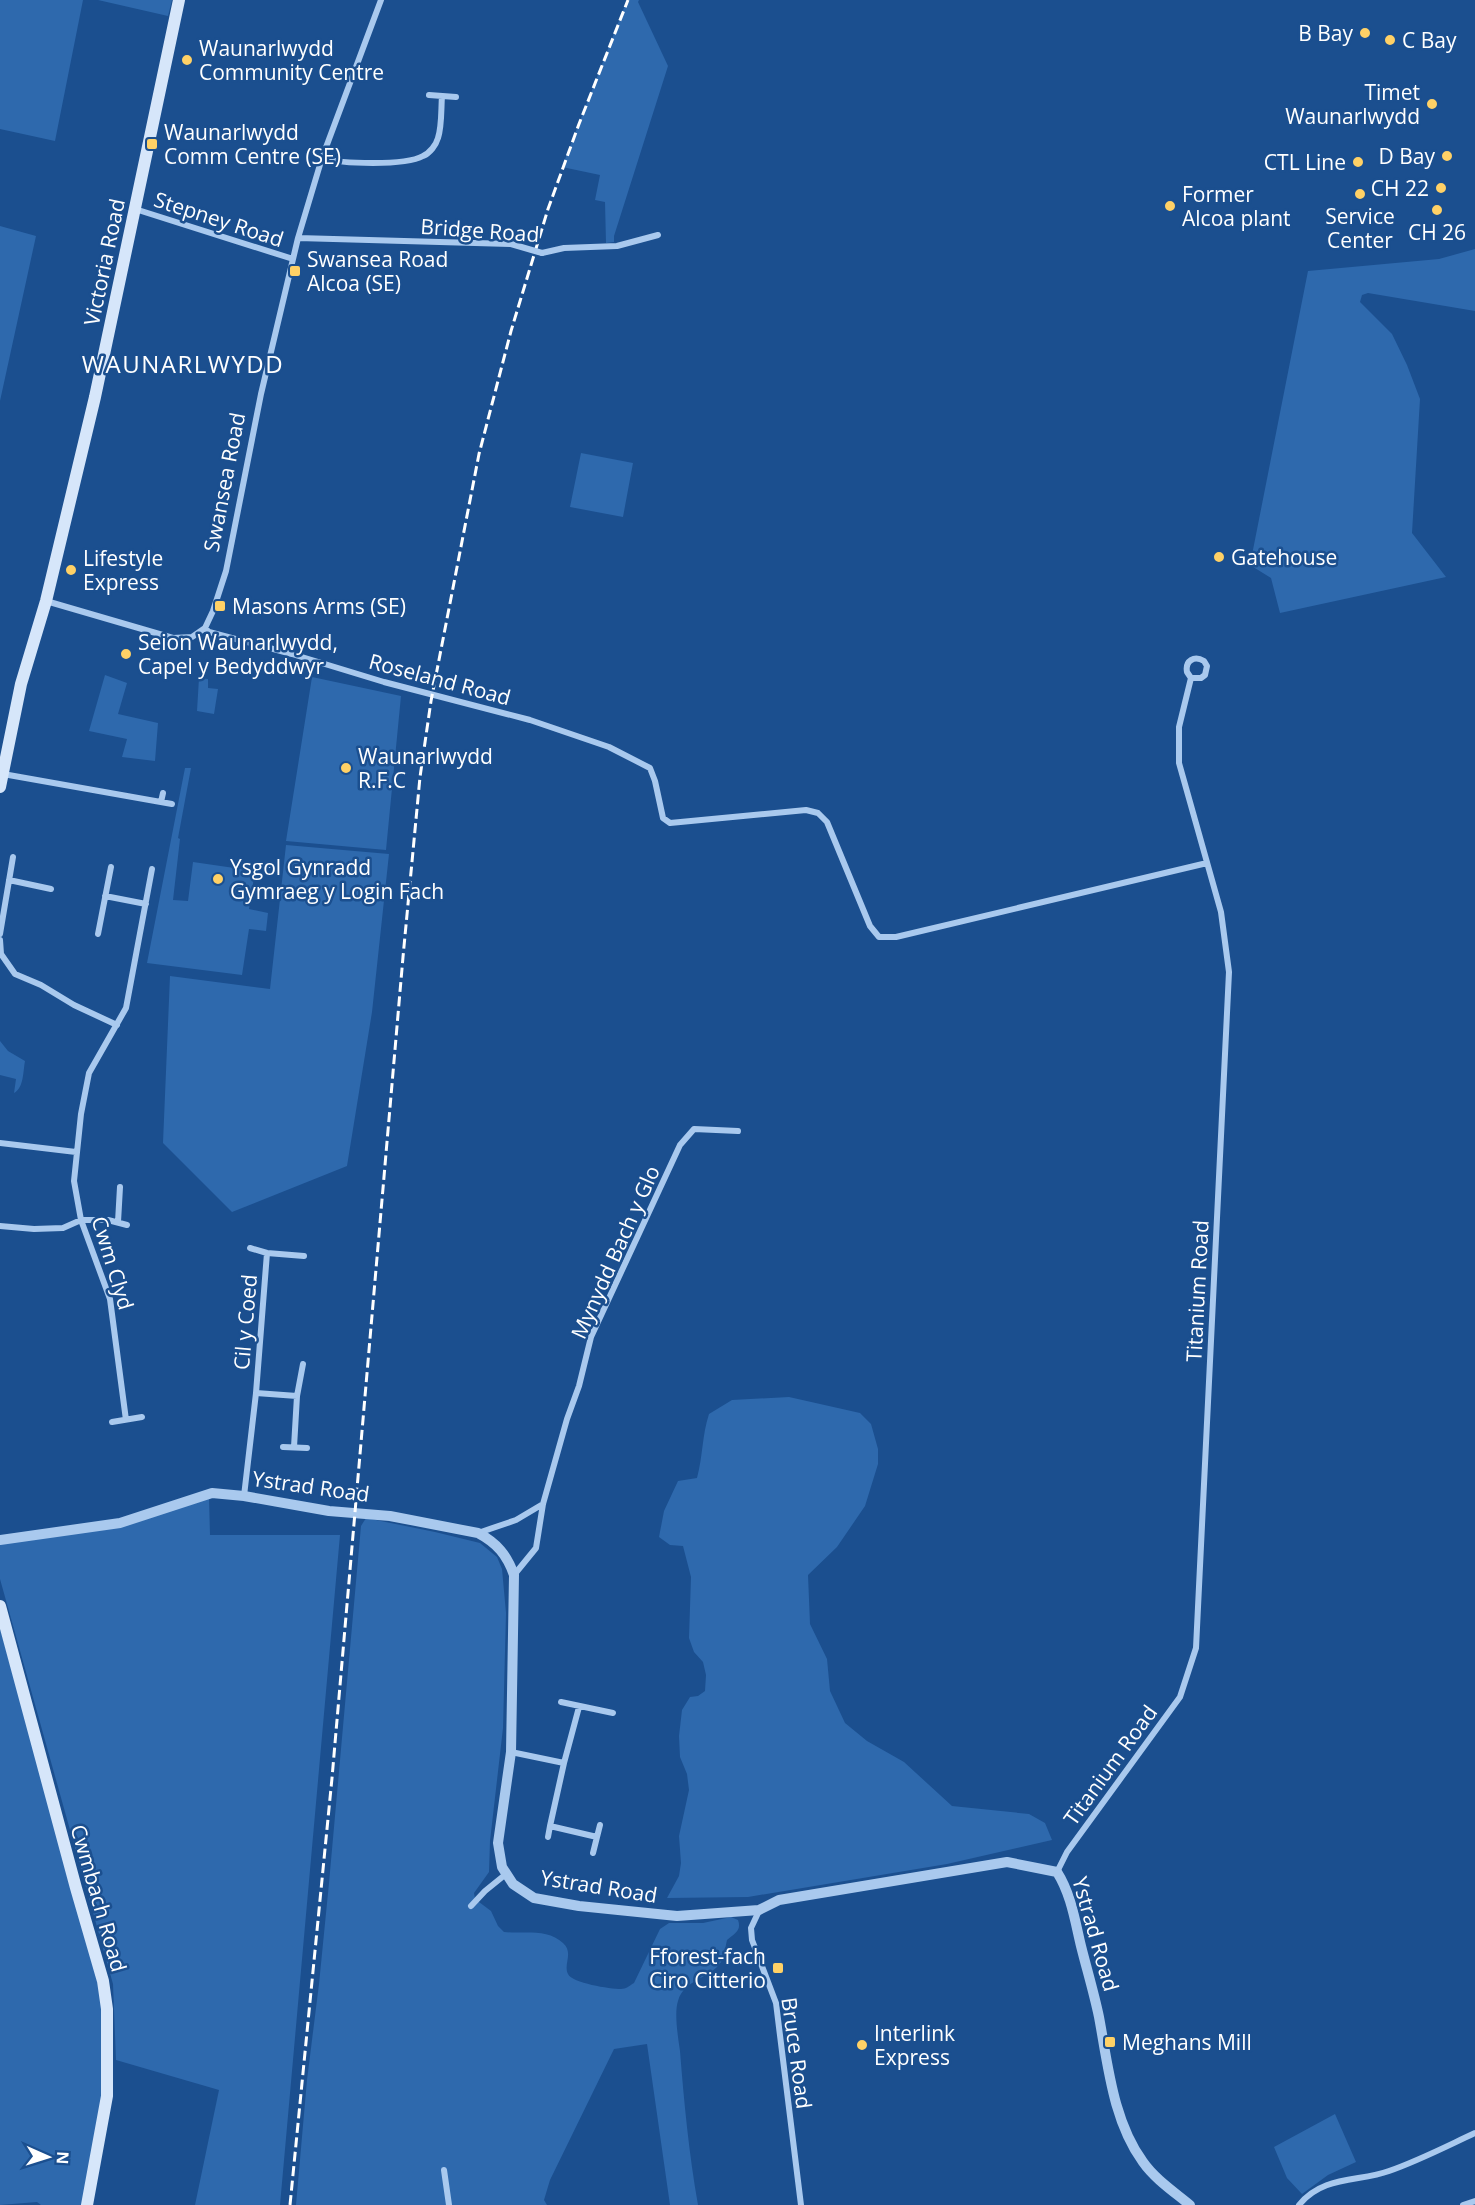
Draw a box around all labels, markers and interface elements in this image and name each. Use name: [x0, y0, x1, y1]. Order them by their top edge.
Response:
place label: B Bay: [1298, 19, 1353, 47]
marker: B Bay: [1358, 26, 1372, 40]
place label: C Bay: [1402, 26, 1457, 54]
marker: C Bay: [1383, 33, 1397, 47]
place label: Waunarlwydd Community Centre: [199, 34, 384, 86]
marker: Waunarlwydd Community Centre: [180, 53, 194, 67]
place label: Timet Waunarlwydd: [1285, 78, 1420, 130]
marker: Timet Waunarlwydd: [1425, 97, 1439, 111]
place label: Waunarlwydd Comm Centre (SE): [164, 118, 341, 170]
marker: Waunarlwydd Comm Centre (SE): [145, 137, 159, 151]
place label: D Bay: [1379, 142, 1435, 170]
place label: CTL Line: [1264, 148, 1346, 176]
marker: D Bay: [1440, 149, 1454, 163]
marker: CTL Line: [1351, 155, 1365, 169]
place label: CH 22: [1371, 174, 1429, 202]
place label: Former Alcoa plant: [1182, 180, 1291, 232]
marker: CH 22: [1434, 181, 1448, 195]
street label: Stepney Road: [151, 185, 287, 253]
marker: Service Center: [1353, 187, 1367, 201]
street label: Victoria Road: [77, 196, 131, 328]
marker: Former Alcoa plant: [1163, 199, 1177, 213]
place label: Service Center: [1325, 202, 1395, 254]
marker: CH 26: [1430, 203, 1444, 217]
street label: Bridge Road: [420, 212, 540, 248]
place label: CH 26: [1408, 218, 1466, 246]
place label: Swansea Road Alcoa (SE): [307, 245, 448, 297]
marker: Swansea Road Alcoa (SE): [288, 264, 302, 278]
district label: WAUNARLWYDD: [82, 347, 284, 380]
street label: Swansea Road: [197, 410, 251, 554]
place label: Gatehouse: [1231, 543, 1337, 571]
place label: Lifestyle Express: [83, 544, 163, 596]
marker: Gatehouse: [1212, 550, 1226, 564]
marker: Lifestyle Express: [64, 563, 78, 577]
place label: Masons Arms (SE): [232, 592, 406, 620]
marker: Masons Arms (SE): [213, 599, 227, 613]
place label: Seion Waunarlwydd, Capel y Bedyddwyr: [138, 628, 338, 680]
marker: Seion Waunarlwydd, Capel y Bedyddwyr: [119, 647, 133, 661]
street label: Roseland Road: [366, 647, 514, 711]
place label: Waunarlwydd R.F.C: [358, 742, 493, 794]
marker: Waunarlwydd R.F.C: [339, 761, 353, 775]
place label: Ysgol Gynradd Gymraeg y Login Fach: [230, 853, 444, 905]
marker: Ysgol Gynradd Gymraeg y Login Fach: [211, 872, 225, 886]
street label: Mynydd Bach y Glo: [564, 1161, 666, 1343]
street label: Cwm Clyd: [86, 1213, 140, 1313]
street label: Titanium Road: [1179, 1219, 1215, 1363]
street label: Cil y Coed: [227, 1273, 263, 1371]
street label: Ystrad Road: [251, 1464, 371, 1508]
street label: Titanium Road: [1057, 1699, 1163, 1831]
street label: Cwmbach Road: [65, 1821, 133, 1975]
street label: Ystrad Road: [539, 1863, 659, 1909]
street label: Ystrad Road: [1066, 1873, 1126, 1995]
place label: Fforest-fach Ciro Citterio: [649, 1942, 766, 1994]
marker: Fforest-fach Ciro Citterio: [771, 1961, 785, 1975]
street label: Bruce Road: [775, 1995, 819, 2111]
place label: Interlink Express: [874, 2019, 955, 2071]
place label: Meghans Mill: [1122, 2028, 1252, 2056]
marker: Meghans Mill: [1103, 2035, 1117, 2049]
marker: Interlink Express: [855, 2038, 869, 2052]
north arrow: [18, 2127, 78, 2187]
text: N: [52, 2151, 74, 2165]

